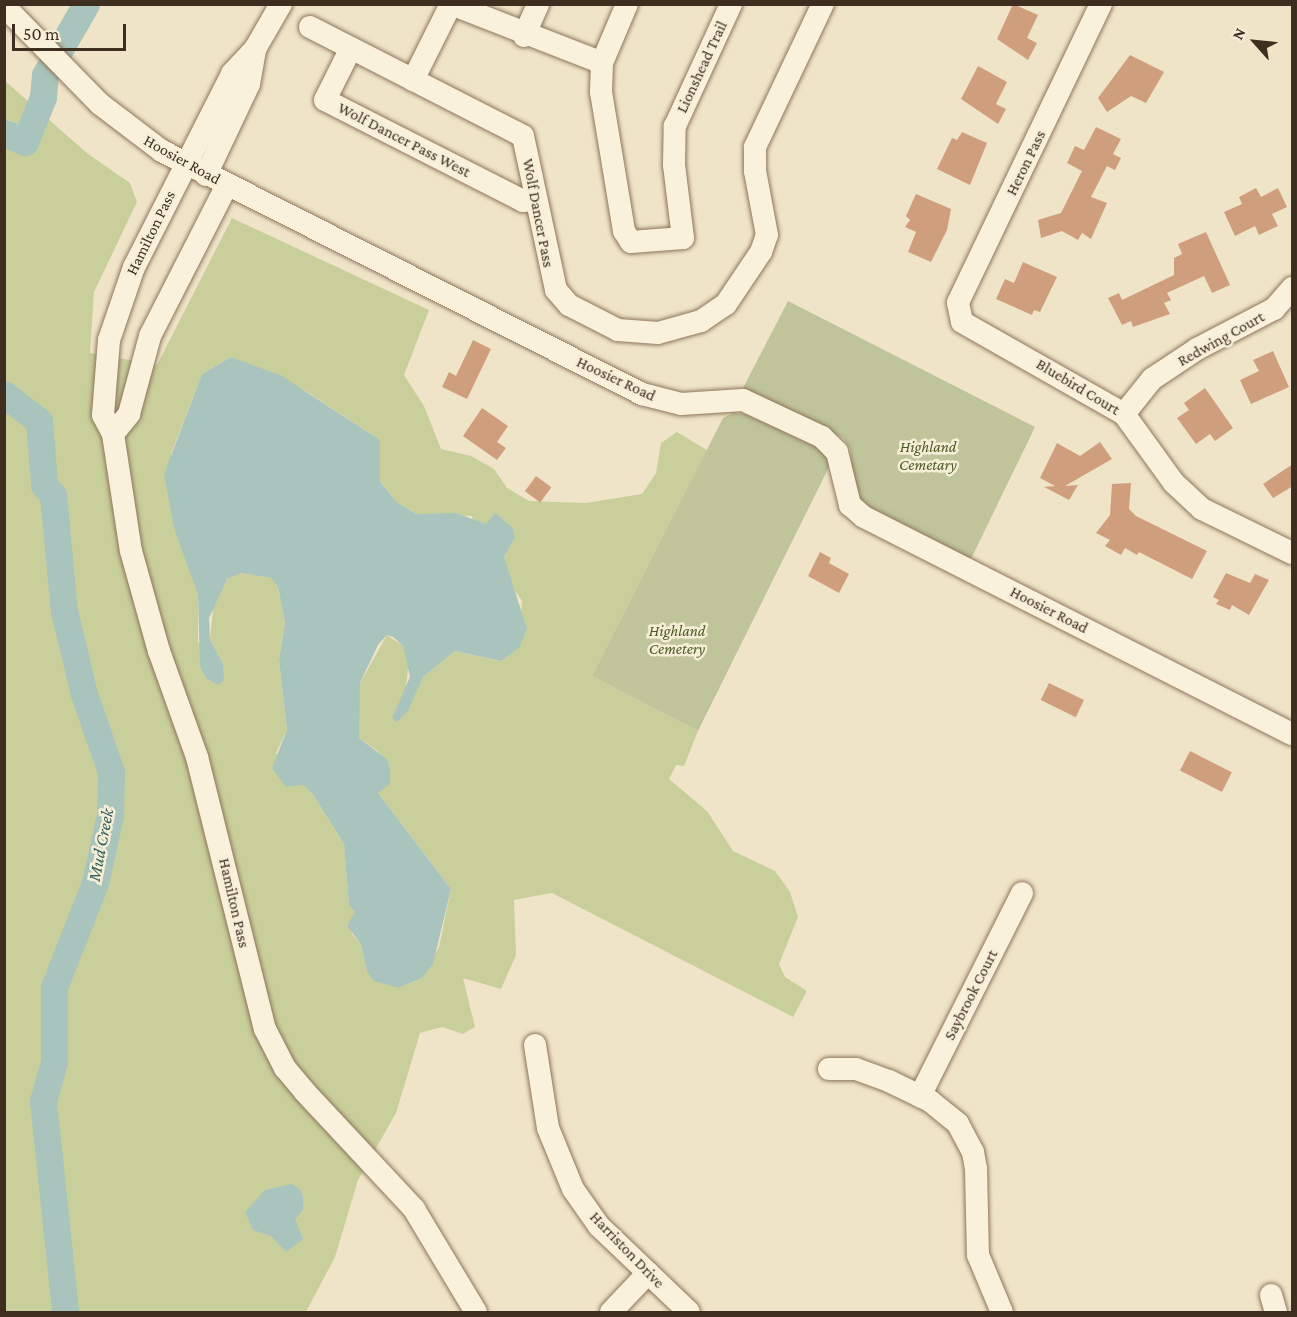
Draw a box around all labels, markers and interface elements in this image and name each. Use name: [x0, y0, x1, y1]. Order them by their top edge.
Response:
scale bar: [15, 12, 129, 50]
north arrow: [1225, 12, 1285, 72]
street label: Lionshead Trail: [672, 18, 732, 116]
text: 50 m: [23, 24, 60, 44]
text: N: [1228, 25, 1249, 42]
street label: Wolf Dancer Pass West: [335, 98, 473, 182]
street label: Heron Pass: [1002, 127, 1050, 199]
street label: Hoosier Road: [140, 131, 224, 189]
street label: Wolf Dancer Pass: [518, 157, 558, 269]
street label: Hamilton Pass: [122, 188, 180, 278]
street label: Redwing Court: [1174, 307, 1268, 371]
street label: Hoosier Road: [573, 352, 659, 406]
street label: Bluebird Court: [1033, 354, 1123, 420]
park label: Highland Cemetary: [899, 437, 957, 475]
street label: Hoosier Road: [1007, 582, 1091, 638]
park label: Highland Cemetery: [649, 621, 705, 659]
water label: Mud Creek: [83, 807, 119, 883]
street label: Hamilton Pass: [214, 856, 254, 950]
street label: Saybrook Court: [940, 947, 1002, 1043]
street label: Harriston Drive: [586, 1208, 668, 1292]

